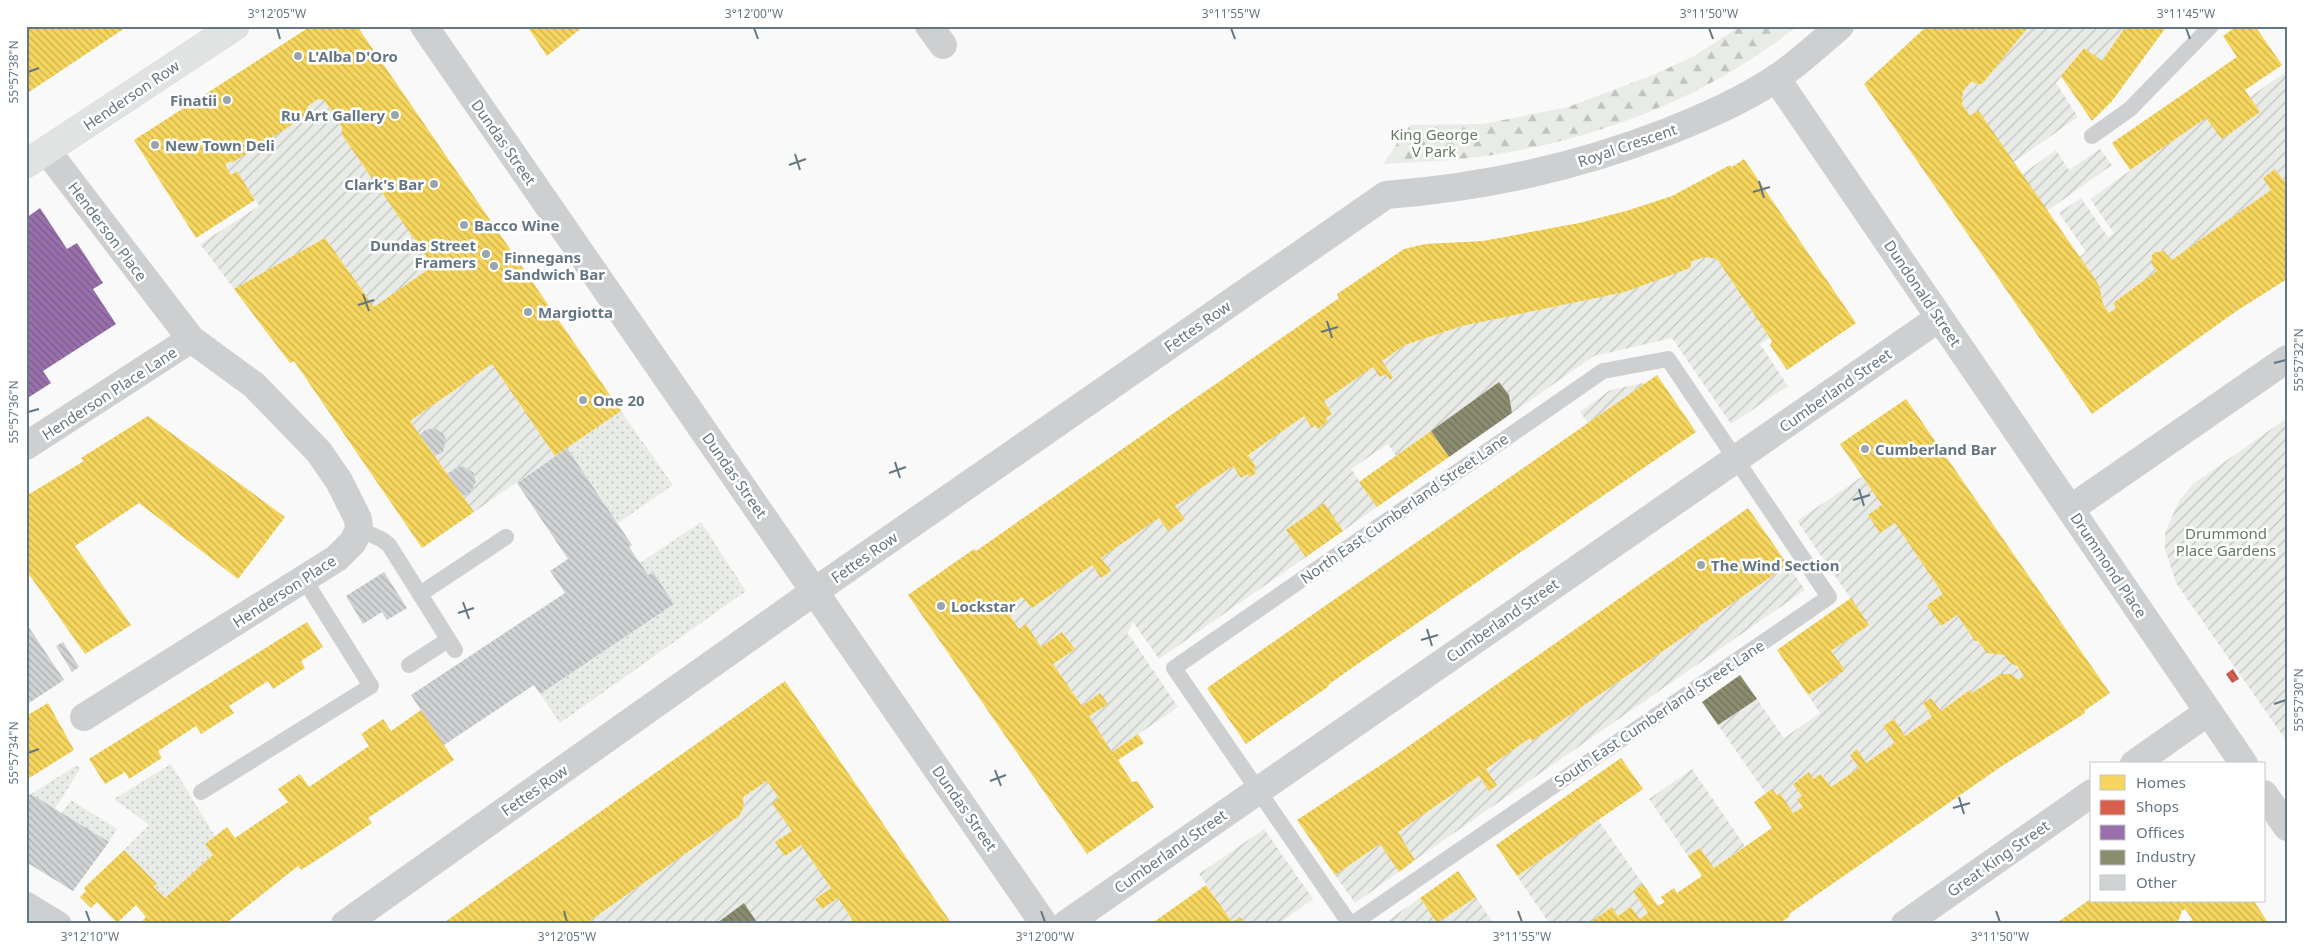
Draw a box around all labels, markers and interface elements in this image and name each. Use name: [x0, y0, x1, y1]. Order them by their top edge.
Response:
text: 3°12'05"W: [248, 5, 306, 22]
text: 3°12'00"W: [725, 5, 783, 22]
text: 3°11'55"W: [1202, 5, 1260, 22]
text: 3°11'50"W: [1680, 5, 1738, 22]
text: 3°11'45"W: [2157, 5, 2215, 22]
text: 55°57'38"N: [5, 40, 22, 104]
place label: L'Alba D'Oro: [308, 46, 398, 66]
marker: L'Alba D'Oro: [292, 50, 304, 62]
street label: Henderson Row: [79, 55, 183, 135]
place label: Finatii: [170, 90, 217, 110]
marker: Finatii: [221, 94, 233, 106]
street label: Dundas Street: [467, 95, 541, 189]
place label: Ru Art Gallery: [281, 105, 385, 125]
marker: Ru Art Gallery: [389, 109, 401, 121]
street label: Royal Crescent: [1575, 119, 1680, 171]
park label: King George V Park: [1390, 124, 1478, 161]
place label: New Town Deli: [165, 135, 275, 155]
marker: New Town Deli: [149, 139, 161, 151]
place label: Clark's Bar: [344, 174, 424, 194]
street label: Henderson Place: [64, 177, 152, 285]
marker: Clark's Bar: [428, 178, 440, 190]
place label: Bacco Wine: [474, 215, 559, 235]
marker: Bacco Wine: [458, 219, 470, 231]
place label: Dundas Street Framers: [370, 235, 476, 272]
street label: Dundonald Street: [1880, 236, 1966, 351]
place label: Finnegans Sandwich Bar: [504, 247, 605, 284]
marker: Dundas Street Framers: [480, 248, 492, 260]
marker: Finnegans Sandwich Bar: [488, 260, 500, 272]
street label: Fettes Row: [1160, 296, 1234, 356]
place label: Margiotta: [538, 302, 613, 322]
marker: Margiotta: [522, 306, 534, 318]
text: 55°57'32"N: [2290, 328, 2307, 392]
street label: Henderson Place Lane: [38, 342, 180, 444]
street label: Cumberland Street: [1775, 343, 1896, 436]
text: 55°57'36"N: [5, 380, 22, 444]
place label: One 20: [593, 390, 645, 410]
marker: One 20: [577, 394, 589, 406]
street label: Dundas Street: [698, 428, 772, 522]
street label: North East Cumberland Street Lane: [1296, 428, 1512, 588]
place label: Cumberland Bar: [1875, 439, 1997, 459]
marker: Cumberland Bar: [1859, 443, 1871, 455]
street label: Drummond Place: [2066, 508, 2152, 622]
park label: Drummond Place Gardens: [2176, 523, 2276, 560]
street label: Fettes Row: [827, 527, 901, 587]
street label: Henderson Place: [229, 550, 339, 632]
place label: The Wind Section: [1711, 555, 1839, 575]
marker: The Wind Section: [1695, 559, 1707, 571]
street label: Cumberland Street: [1442, 573, 1563, 666]
place label: Lockstar: [951, 596, 1016, 616]
marker: Lockstar: [935, 600, 947, 612]
street label: South East Cumberland Street Lane: [1550, 635, 1768, 791]
text: 55°57'30"N: [2290, 668, 2307, 732]
text: 55°57'34"N: [5, 721, 22, 785]
street label: Fettes Row: [497, 760, 571, 820]
street label: Dundas Street: [928, 761, 1002, 855]
legend: [2090, 762, 2266, 902]
text: Homes: [2136, 772, 2186, 792]
text: Shops: [2136, 796, 2179, 816]
street label: Cumberland Street: [1110, 804, 1231, 897]
street label: Great King Street: [1943, 815, 2054, 901]
text: Offices: [2136, 822, 2185, 842]
text: Industry: [2136, 846, 2196, 866]
text: Other: [2136, 872, 2177, 892]
text: 3°12'10"W: [61, 928, 119, 945]
text: 3°12'05"W: [538, 928, 596, 945]
text: 3°12'00"W: [1016, 928, 1074, 945]
text: 3°11'55"W: [1493, 928, 1551, 945]
text: 3°11'50"W: [1971, 928, 2029, 945]

